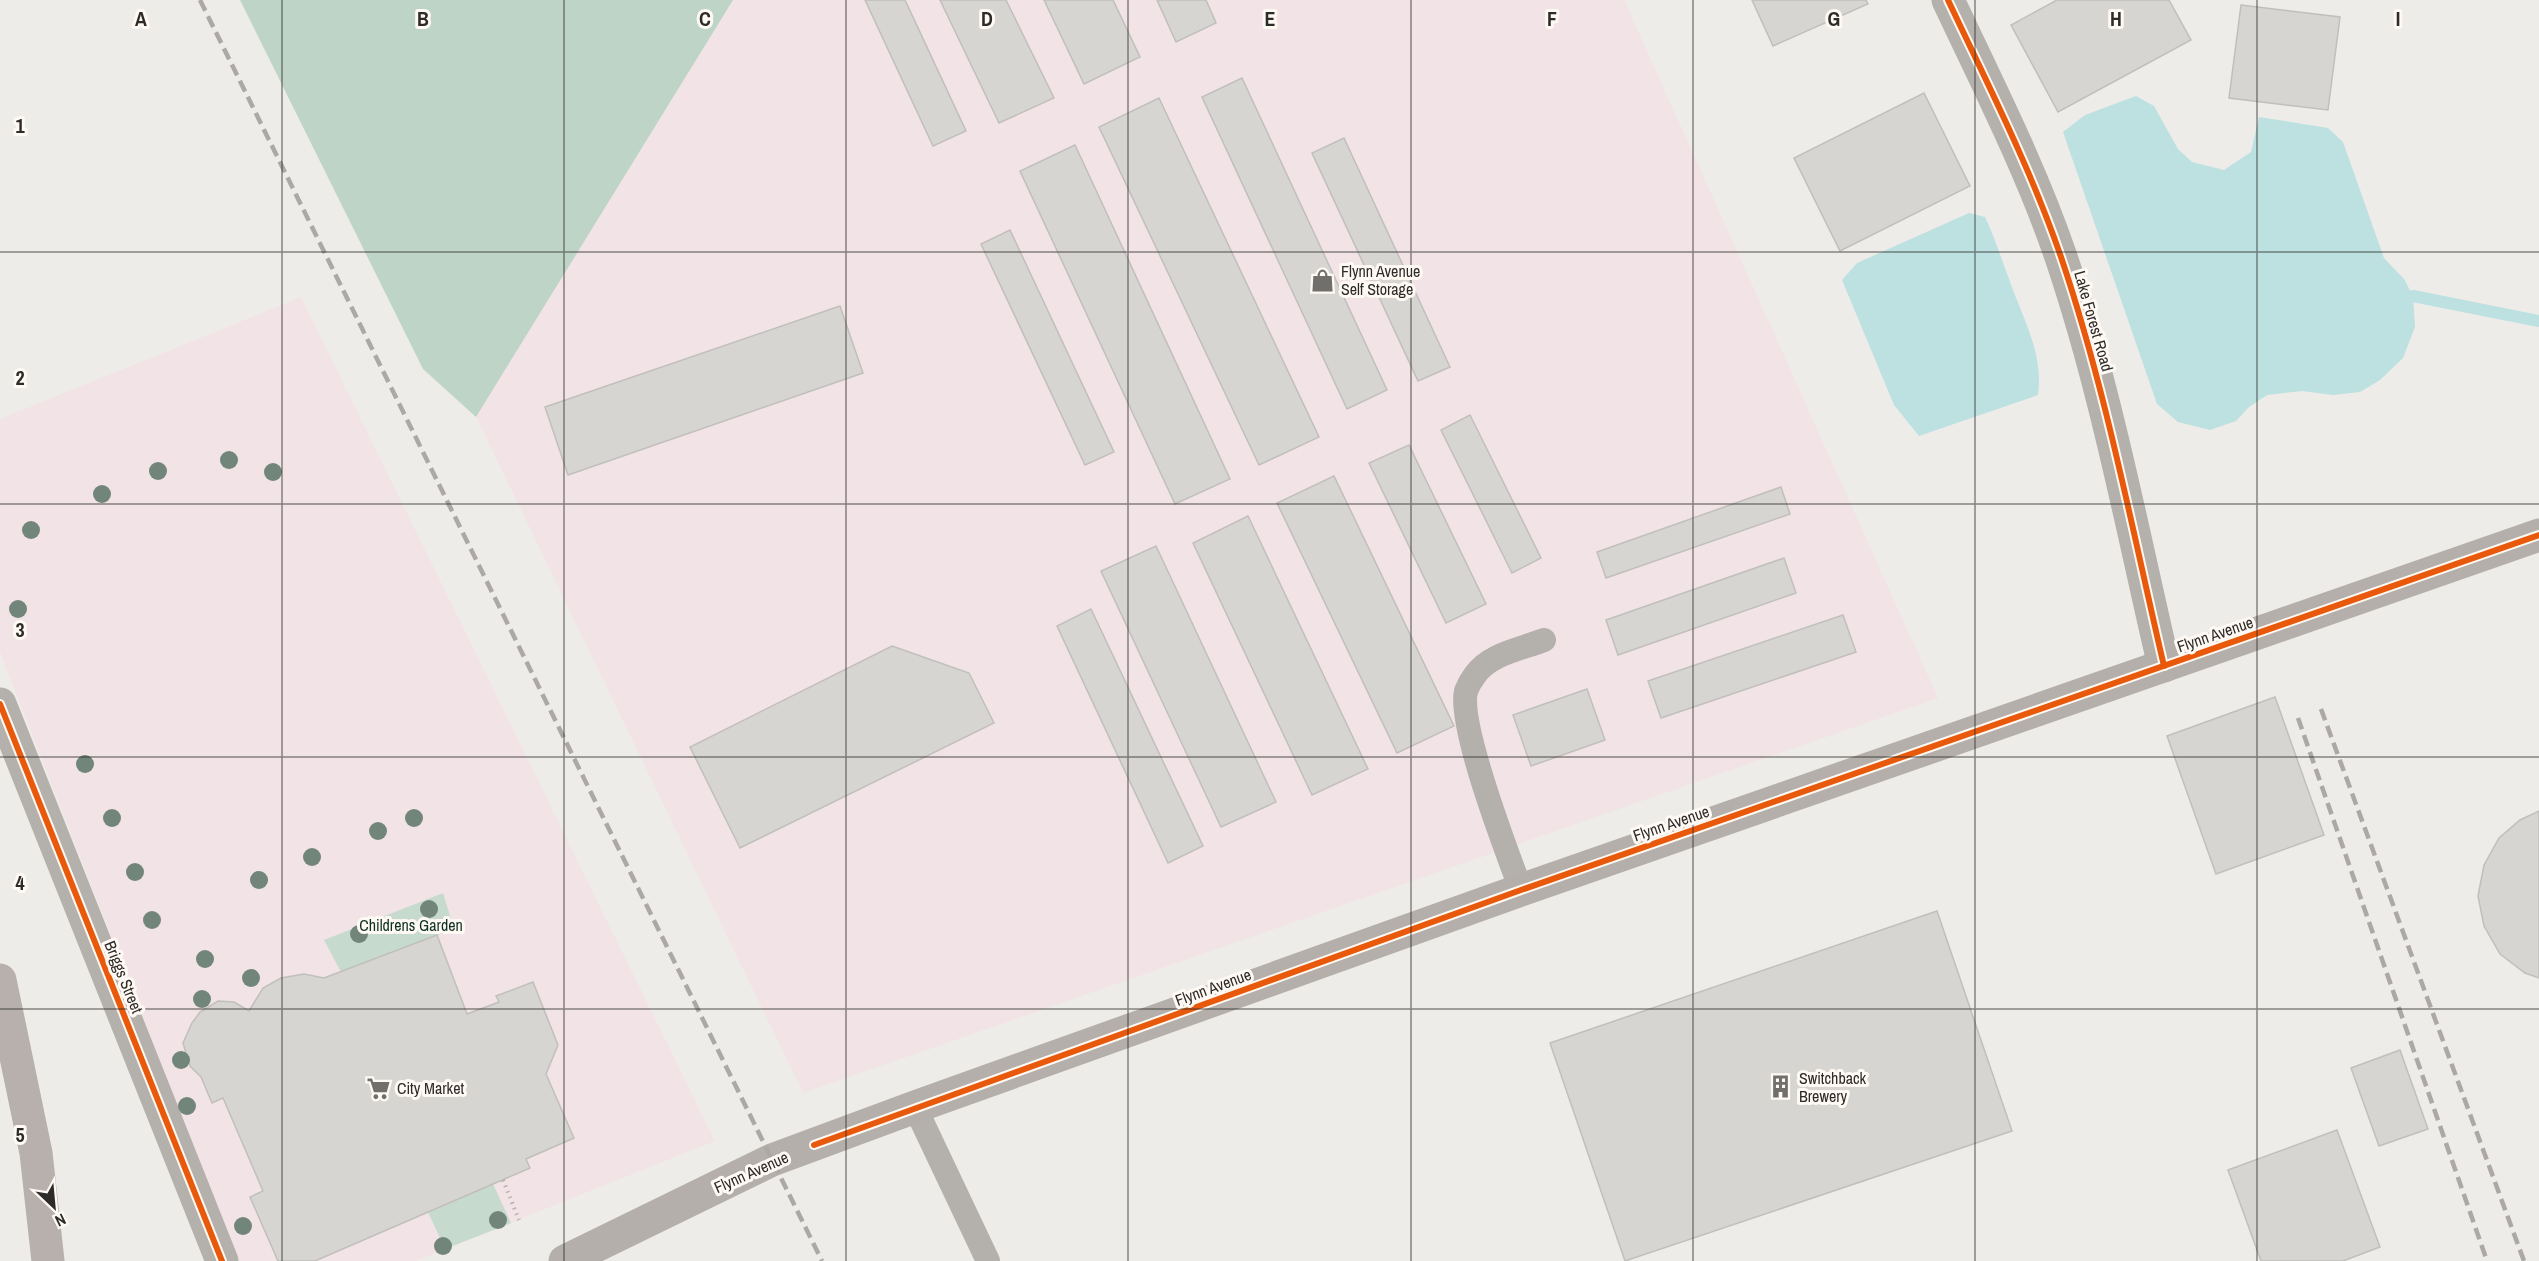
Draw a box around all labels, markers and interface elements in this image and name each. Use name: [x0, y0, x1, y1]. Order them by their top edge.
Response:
text: A: [135, 5, 147, 32]
text: B: [417, 5, 429, 32]
text: C: [699, 5, 711, 32]
text: D: [981, 5, 993, 32]
text: E: [1265, 5, 1276, 32]
text: F: [1547, 5, 1557, 32]
text: G: [1828, 5, 1840, 32]
text: H: [2110, 5, 2122, 32]
text: I: [2396, 5, 2400, 32]
text: 1: [15, 112, 25, 139]
place label: Flynn Avenue Self Storage: [1341, 260, 1420, 300]
shop icon: Flynn Avenue Self Storage: [1310, 267, 1336, 293]
street label: Lake Forest Road: [2069, 268, 2119, 374]
text: 2: [15, 364, 25, 391]
street label: Flynn Avenue: [2174, 611, 2256, 657]
text: 3: [15, 616, 25, 643]
street label: Flynn Avenue: [1630, 800, 1712, 846]
text: 4: [15, 869, 25, 896]
park label: Childrens Garden: [359, 914, 463, 936]
street label: Briggs Street: [99, 937, 149, 1017]
street label: Flynn Avenue: [1172, 963, 1254, 1011]
place label: Switchback Brewery: [1799, 1067, 1867, 1107]
building icon: Switchback Brewery: [1768, 1074, 1794, 1100]
supermarket icon: City Market: [366, 1075, 392, 1101]
place label: City Market: [397, 1077, 464, 1099]
text: 5: [15, 1121, 25, 1148]
street label: Flynn Avenue: [710, 1146, 792, 1198]
north arrow: [24, 1177, 84, 1237]
text: N: [51, 1209, 70, 1232]

